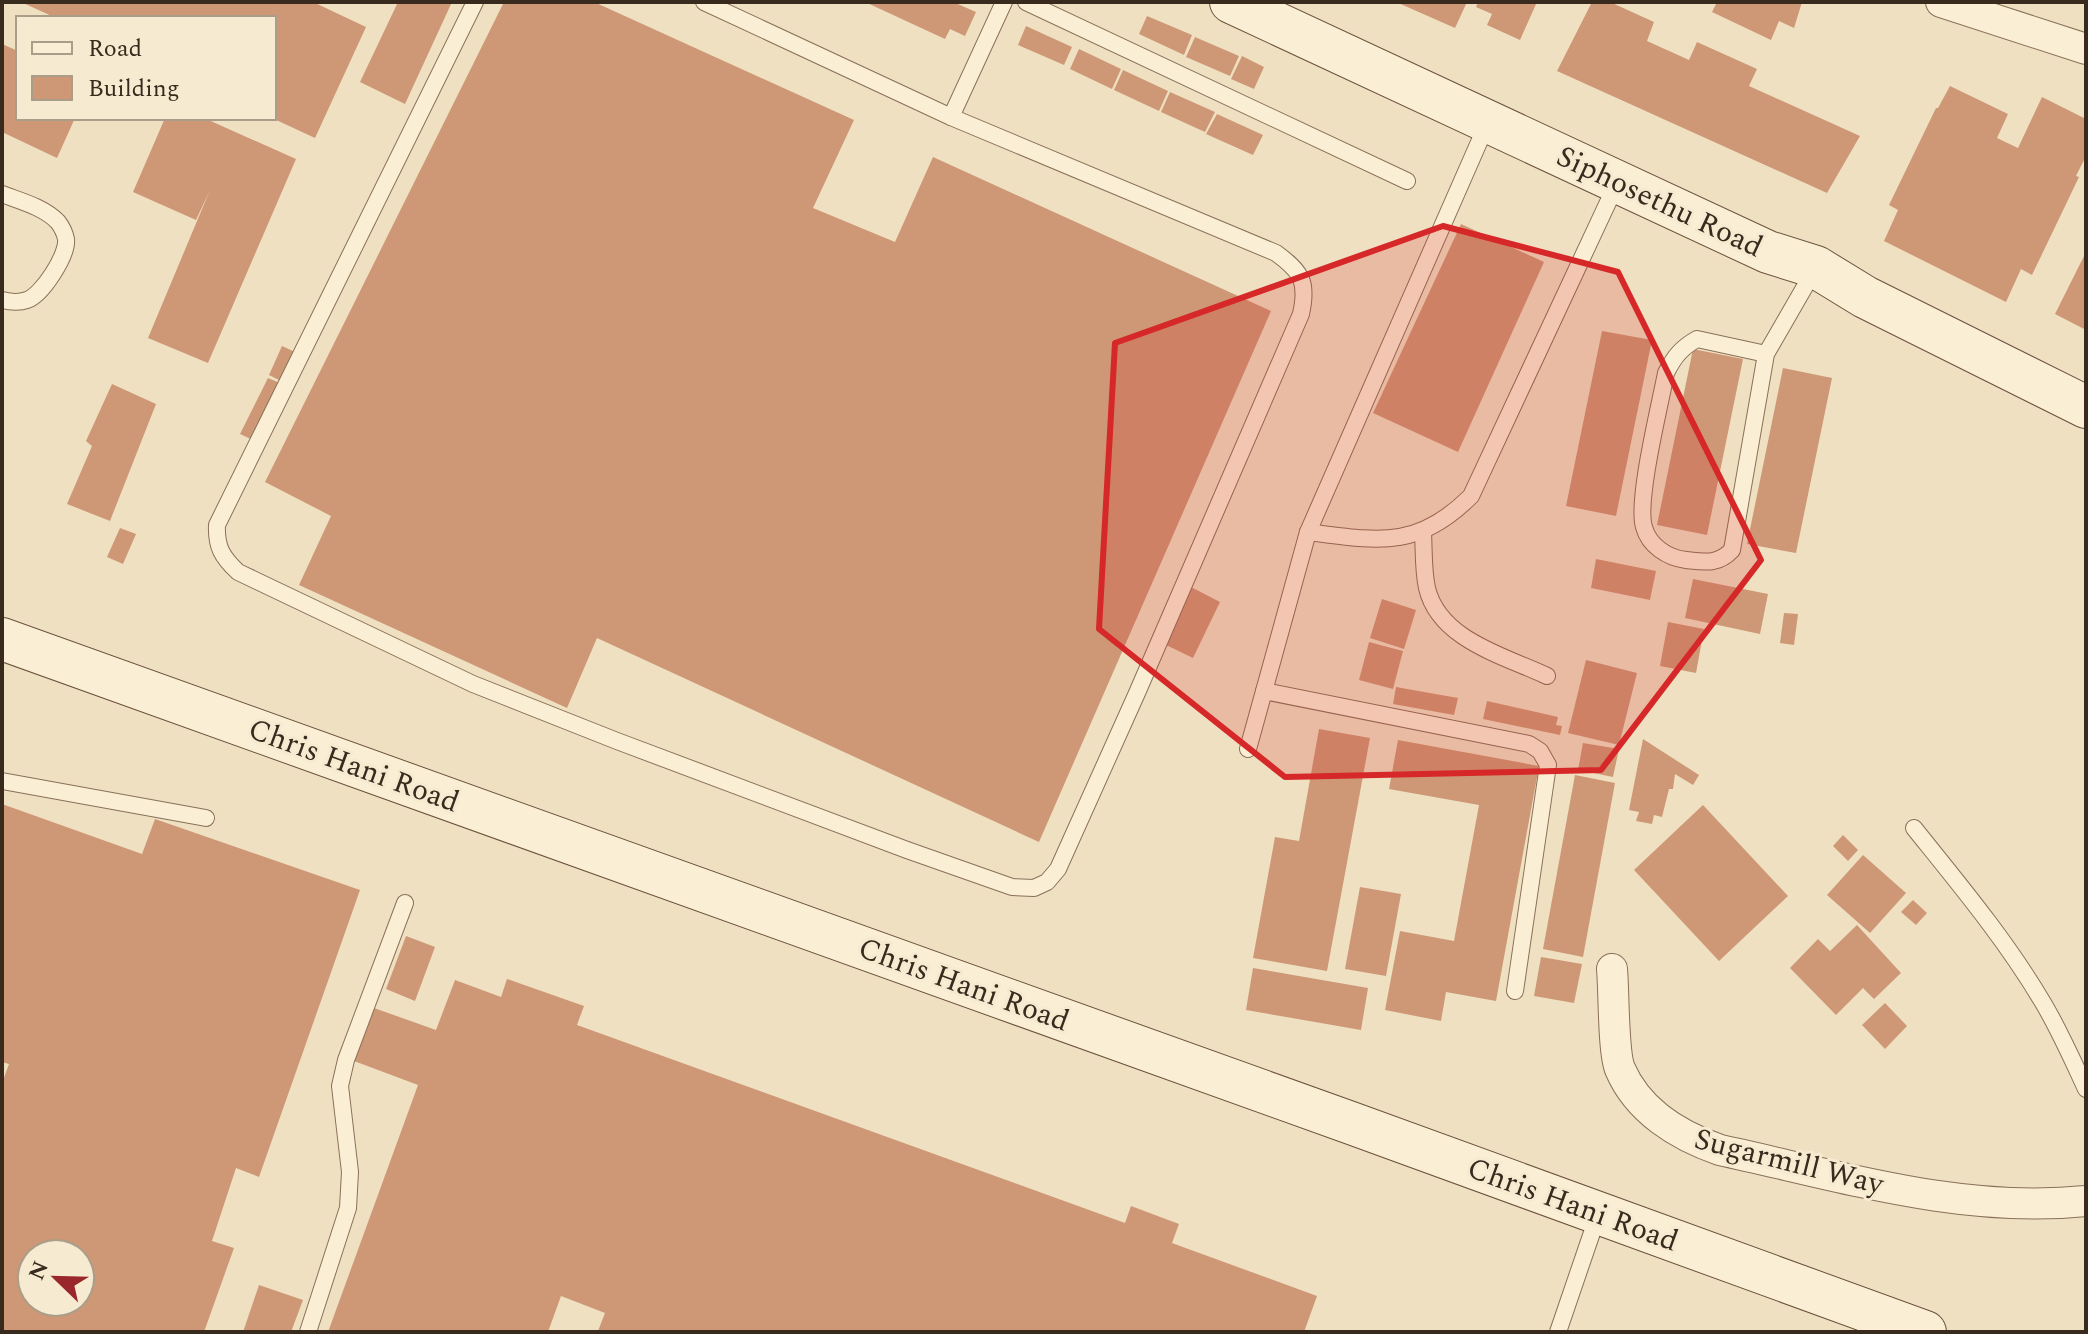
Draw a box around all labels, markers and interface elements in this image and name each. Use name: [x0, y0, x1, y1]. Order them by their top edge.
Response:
legend: [16, 16, 276, 120]
text: Road: [88, 31, 142, 67]
text: Building: [88, 71, 180, 107]
street label: Siphosethu Road: [1549, 134, 1771, 270]
street label: Chris Hani Road: [242, 706, 466, 825]
street label: Chris Hani Road: [852, 925, 1076, 1044]
street label: Sugarmill Way: [1689, 1116, 1890, 1208]
street label: Chris Hani Road: [1461, 1145, 1685, 1264]
north arrow: [16, 1238, 96, 1318]
text: N: [20, 1256, 58, 1285]

